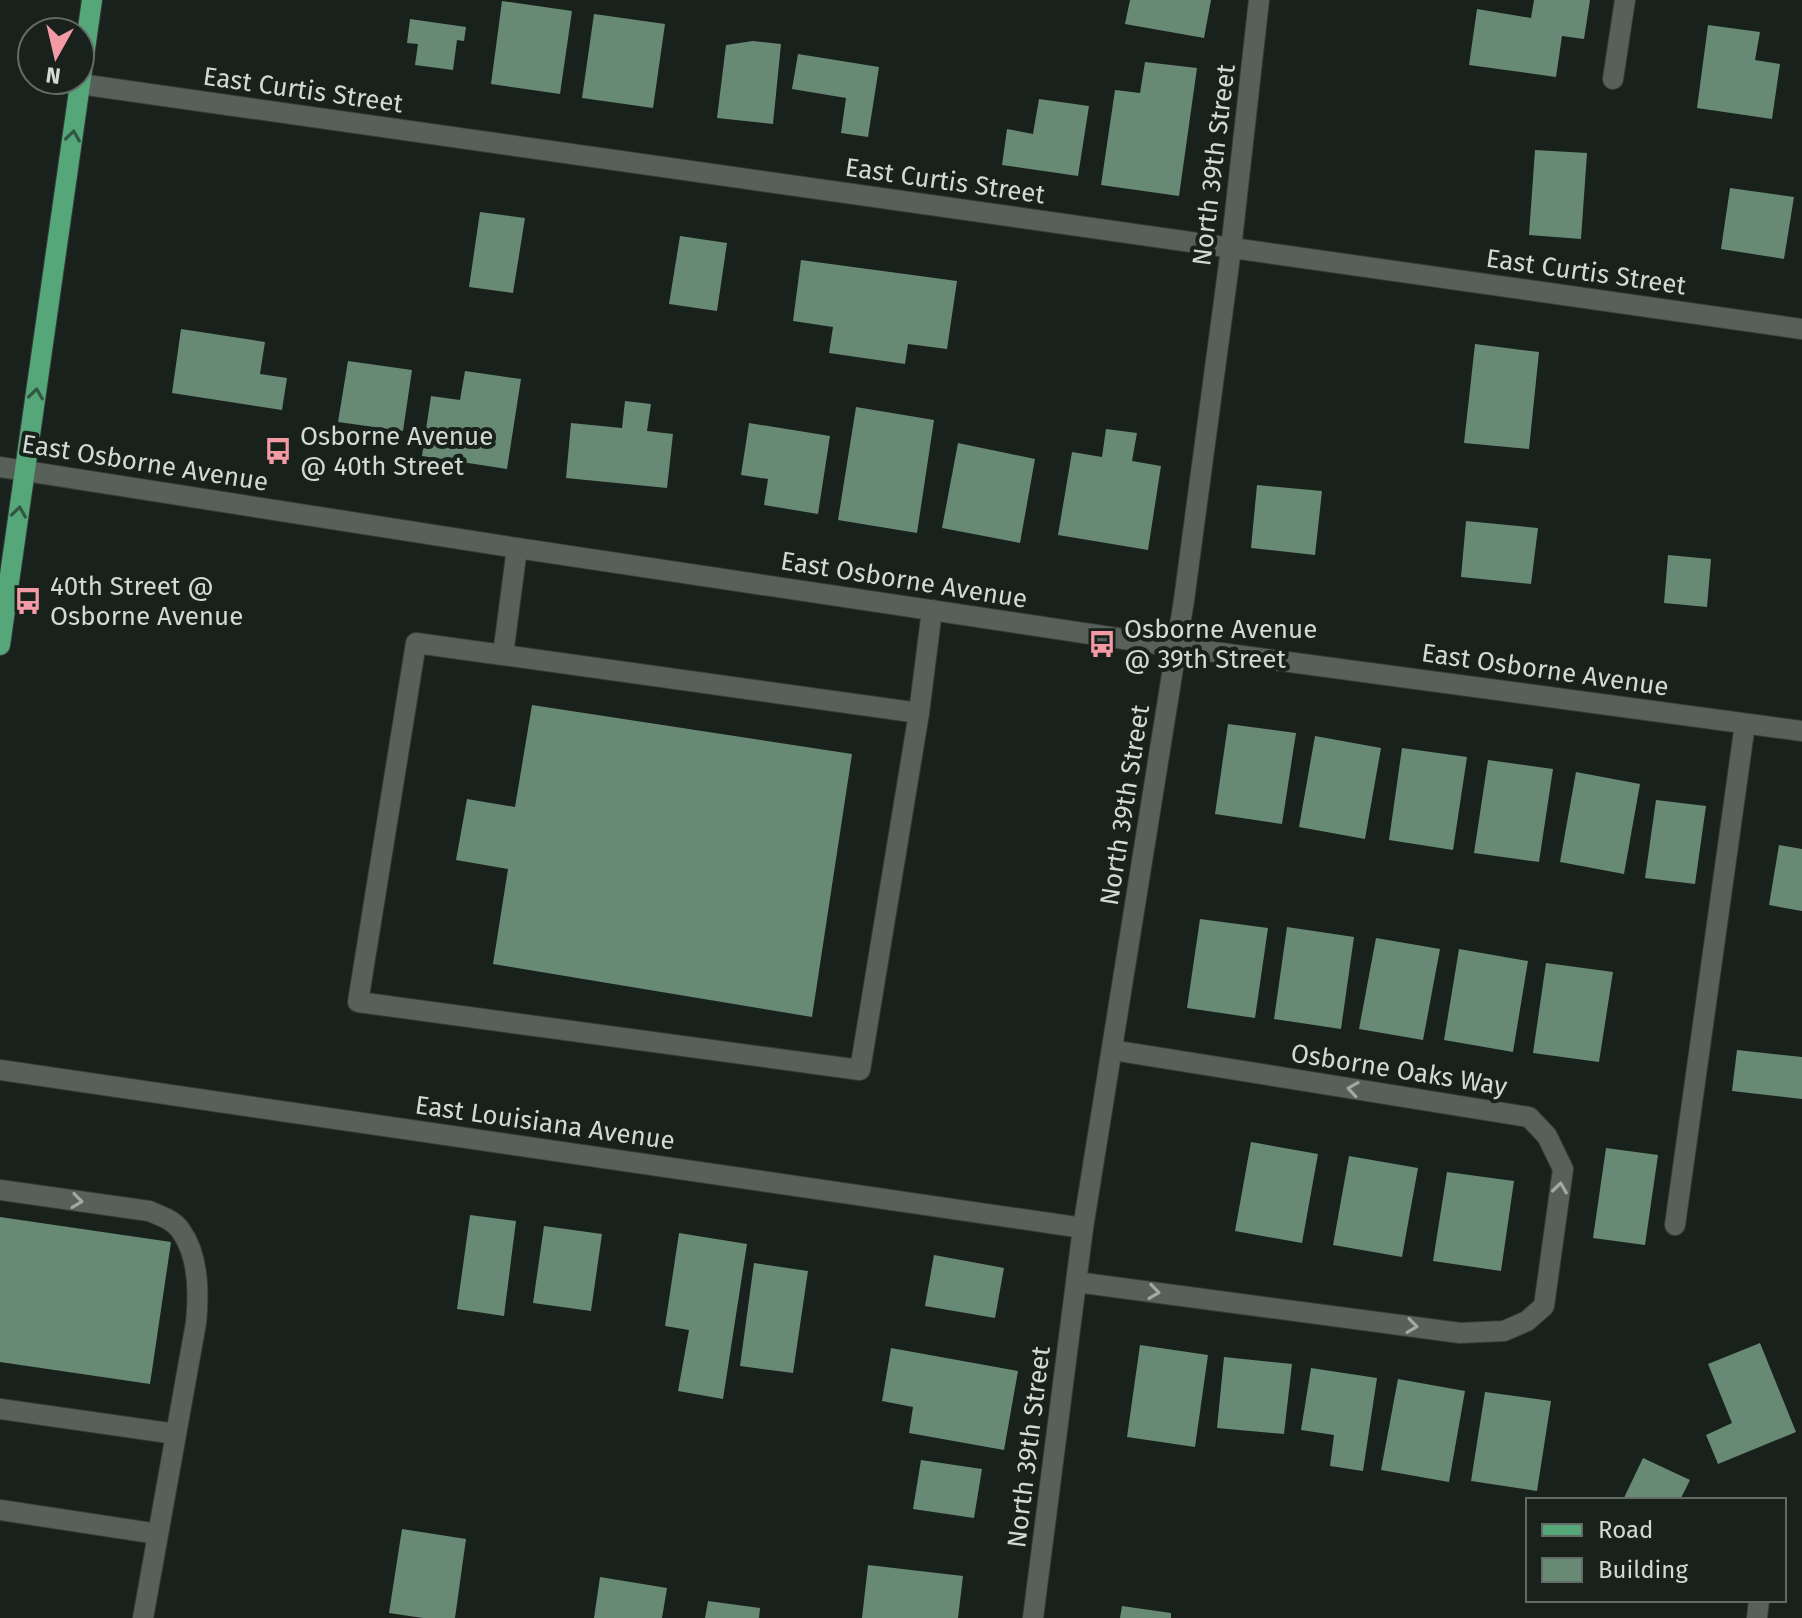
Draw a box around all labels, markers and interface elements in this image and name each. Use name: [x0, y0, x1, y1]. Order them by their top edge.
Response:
north arrow: [16, 16, 96, 96]
text: N: [44, 61, 62, 90]
street label: East Curtis Street: [201, 61, 406, 119]
street label: North 39th Street: [1186, 62, 1242, 268]
one-way arrow: [64, 130, 81, 143]
street label: East Curtis Street: [843, 152, 1048, 210]
street label: East Curtis Street: [1484, 243, 1689, 301]
one-way arrow: [27, 387, 44, 400]
place label: Osborne Avenue @ 40th Street: [300, 421, 493, 482]
street label: East Osborne Avenue: [19, 428, 271, 498]
bus stop icon: Osborne Avenue @ 40th Street: [263, 436, 293, 466]
one-way arrow: [10, 505, 27, 519]
street label: East Osborne Avenue: [778, 545, 1030, 615]
place label: 40th Street @ Osborne Avenue: [50, 571, 243, 632]
bus stop icon: 40th Street @ Osborne Avenue: [13, 586, 43, 616]
place label: Osborne Avenue @ 39th Street: [1124, 614, 1317, 675]
bus stop icon: Osborne Avenue @ 39th Street: [1087, 629, 1117, 659]
street label: East Osborne Avenue: [1419, 637, 1671, 703]
street label: North 39th Street: [1094, 702, 1156, 908]
street label: Osborne Oaks Way: [1289, 1038, 1509, 1102]
one-way arrow: [1346, 1081, 1359, 1098]
street label: East Louisiana Avenue: [413, 1089, 677, 1157]
one-way arrow: [1551, 1181, 1568, 1194]
one-way arrow: [70, 1192, 84, 1209]
one-way arrow: [1147, 1283, 1161, 1300]
one-way arrow: [1405, 1317, 1418, 1334]
street label: North 39th Street: [1001, 1344, 1057, 1550]
legend: [1526, 1498, 1786, 1602]
text: Road: [1598, 1516, 1653, 1544]
text: Building: [1598, 1556, 1688, 1584]

